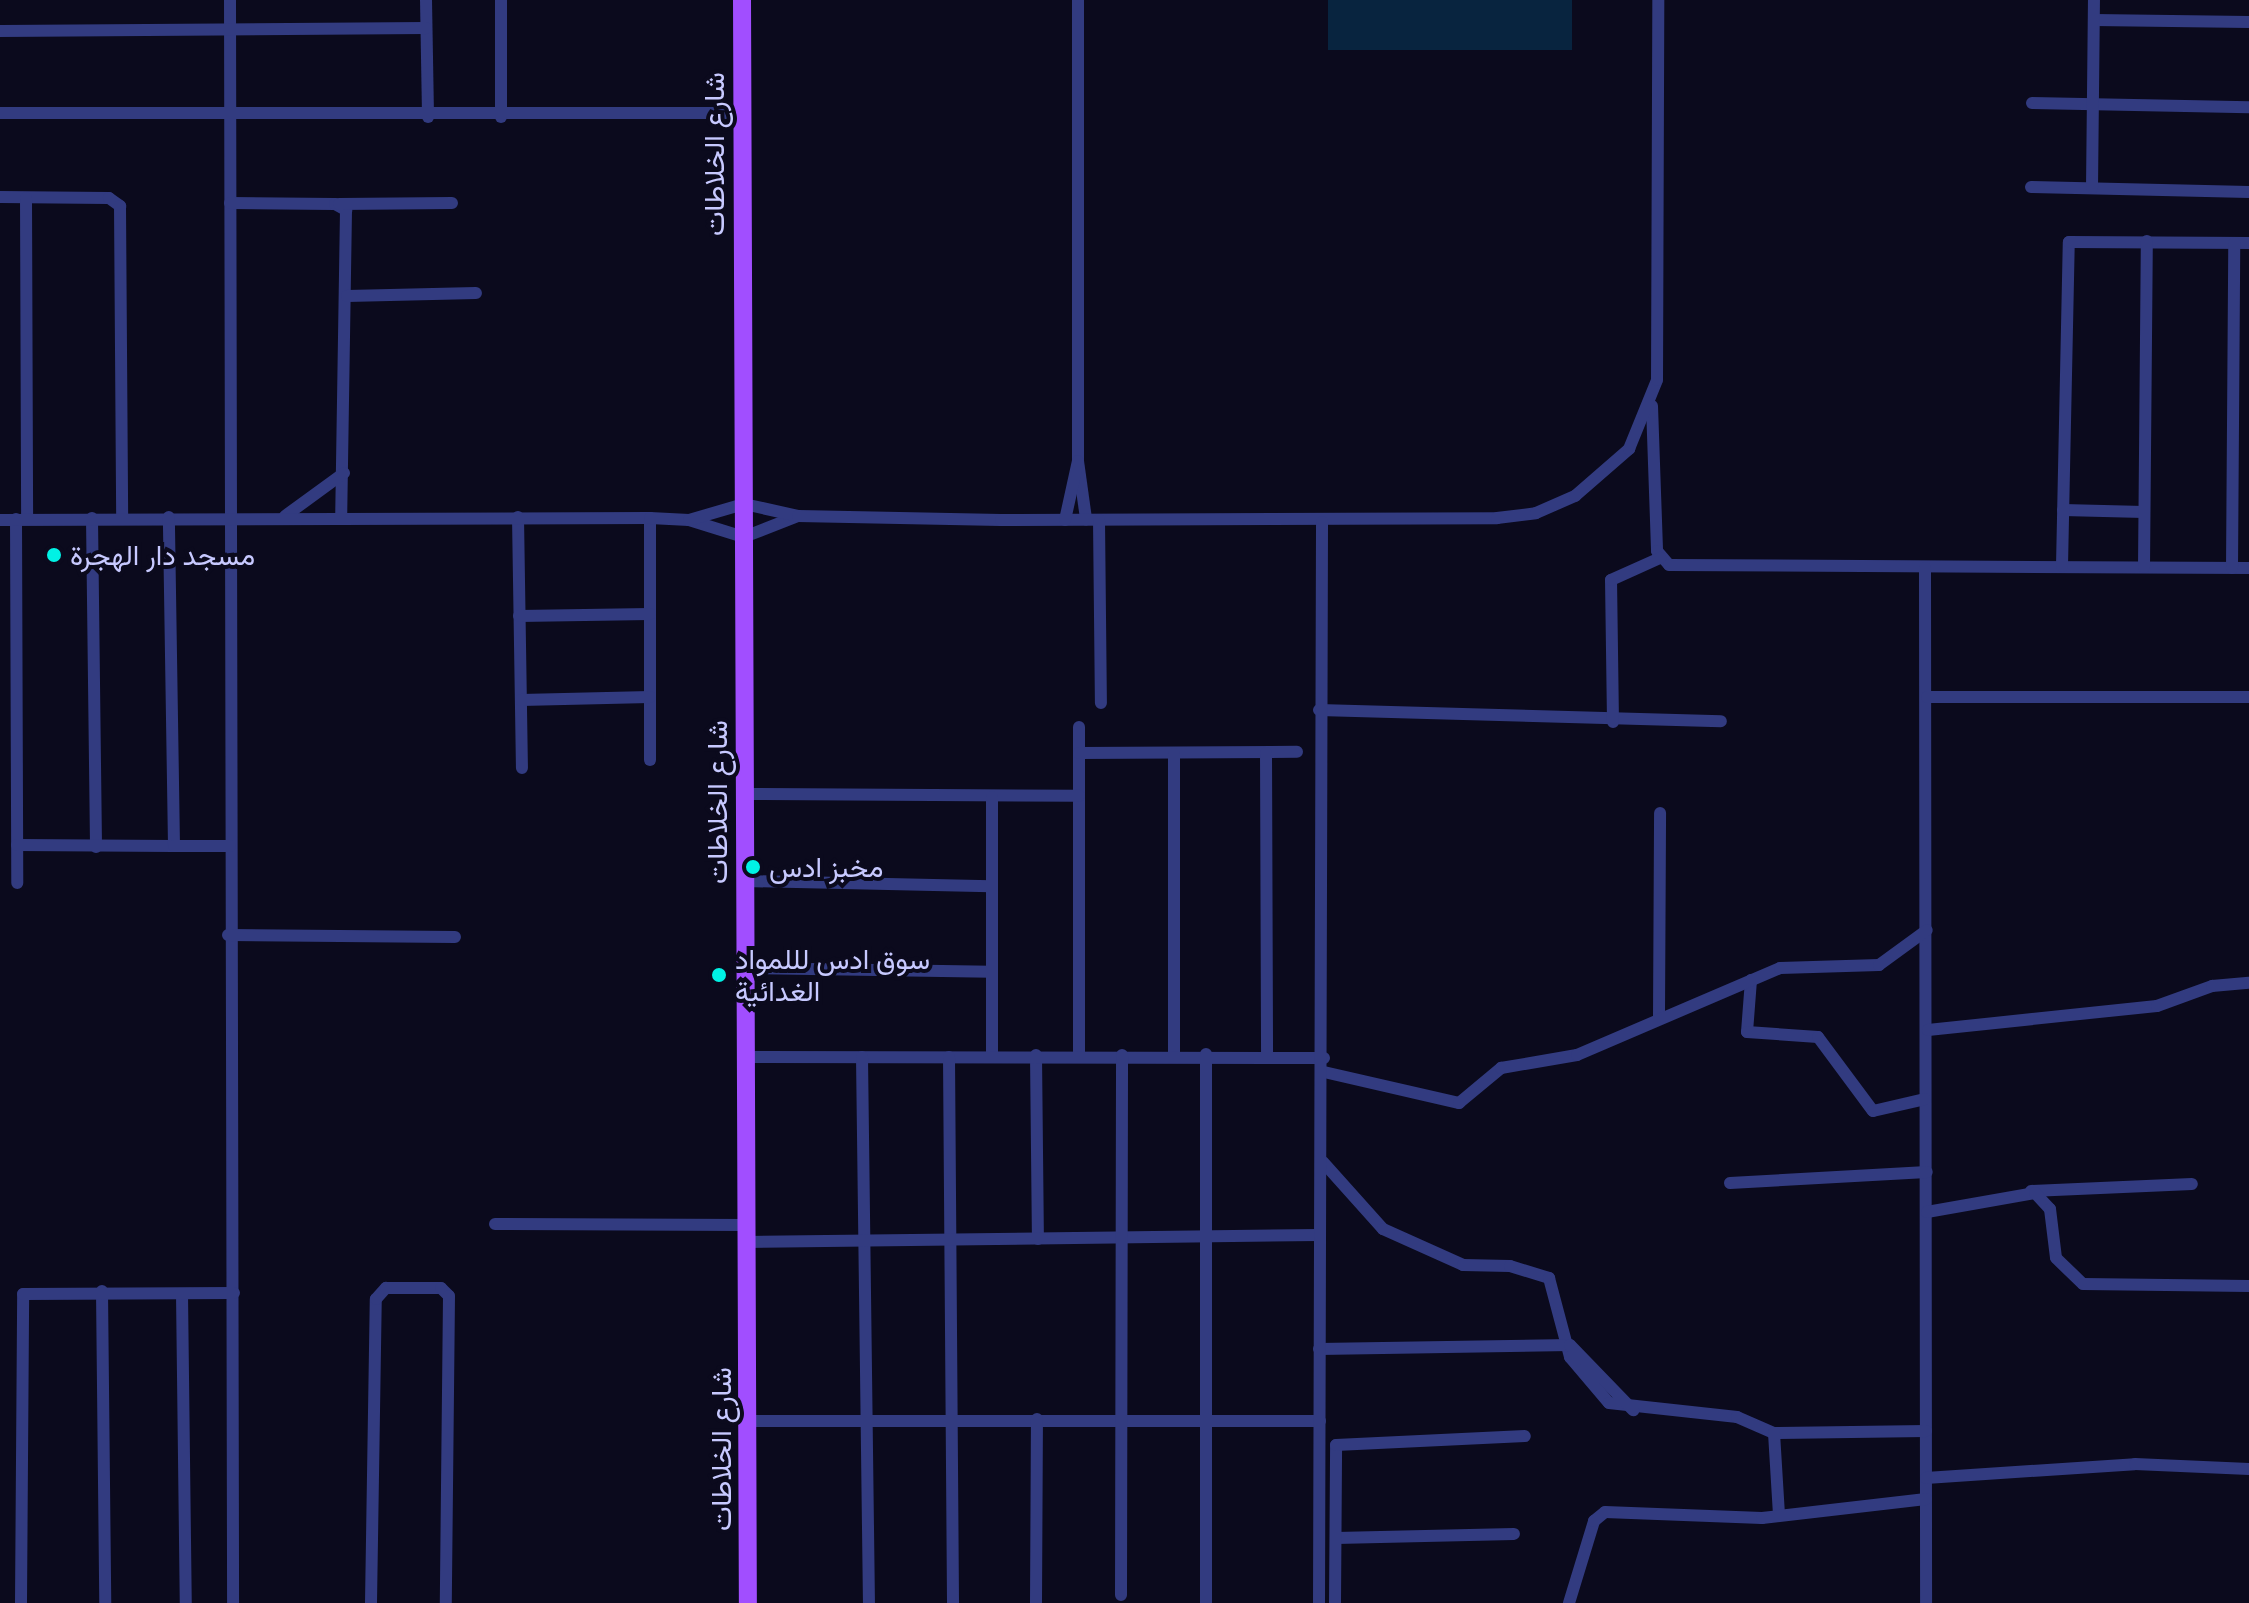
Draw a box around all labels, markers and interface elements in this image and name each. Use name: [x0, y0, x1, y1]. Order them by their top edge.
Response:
street label: شارع الخلاطات: [697, 72, 731, 236]
place label: مسجد دار الهجرة: [70, 538, 255, 572]
marker: مسجد دار الهجرة: [45, 546, 63, 564]
street label: شارع الخلاطات: [700, 720, 734, 884]
place label: مخبز ادس: [769, 850, 883, 884]
marker: مخبز ادس: [744, 858, 762, 876]
place label: سوق ادس لللمواد الغدائية: [735, 942, 930, 1008]
marker: سوق ادس لللمواد الغدائية: [710, 966, 728, 984]
street label: شارع الخلاطات: [704, 1367, 738, 1531]

